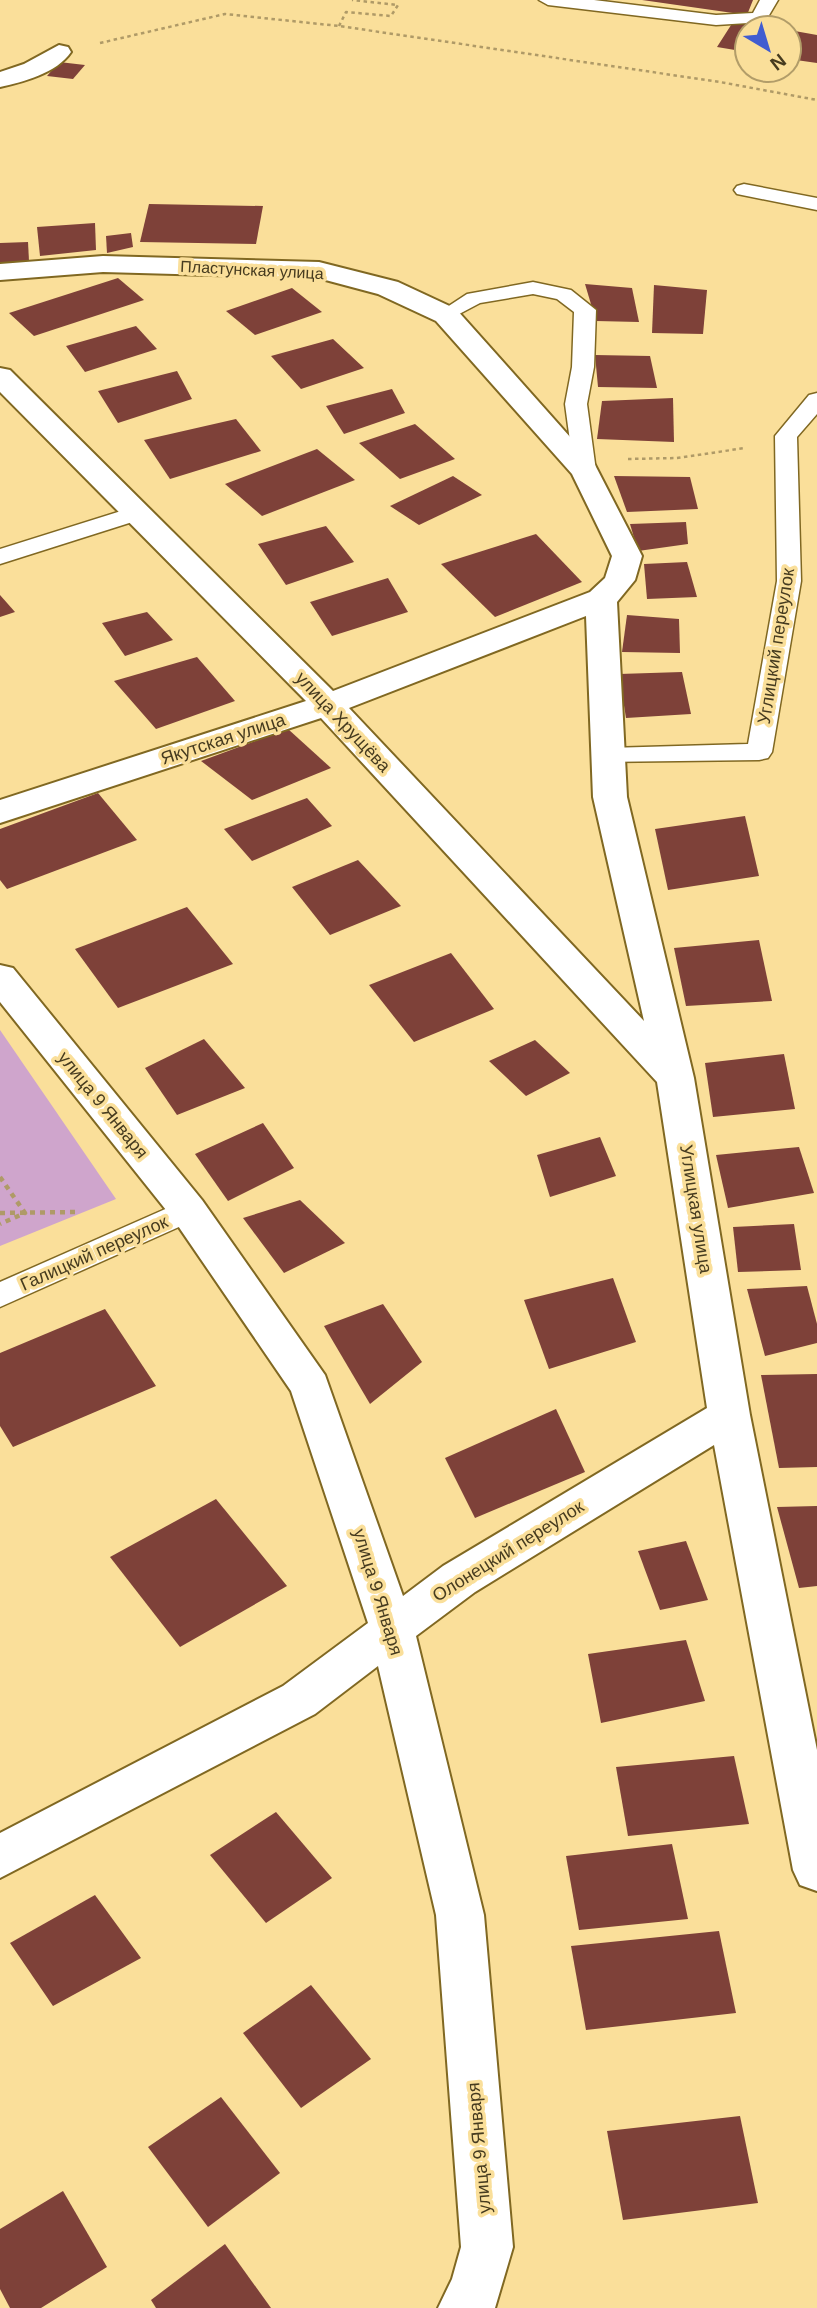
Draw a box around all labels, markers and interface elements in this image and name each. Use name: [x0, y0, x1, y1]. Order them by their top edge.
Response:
north arrow: [733, 14, 803, 84]
text: N: [766, 50, 790, 75]
street label: Пластунская улица: [180, 258, 324, 282]
street label: Углицкий переулок: [754, 567, 798, 725]
street label: улица Хрущёва: [292, 668, 395, 777]
street label: Якутская улица: [158, 709, 289, 769]
street label: улица 9 Января: [54, 1048, 152, 1162]
street label: Углицкая улица: [676, 1143, 716, 1276]
street label: Галицкий переулок: [17, 1211, 171, 1295]
street label: Олонецкий переулок: [429, 1496, 587, 1606]
street label: улица 9 Января: [349, 1526, 407, 1658]
street label: улица 9 Января: [463, 2082, 495, 2214]

